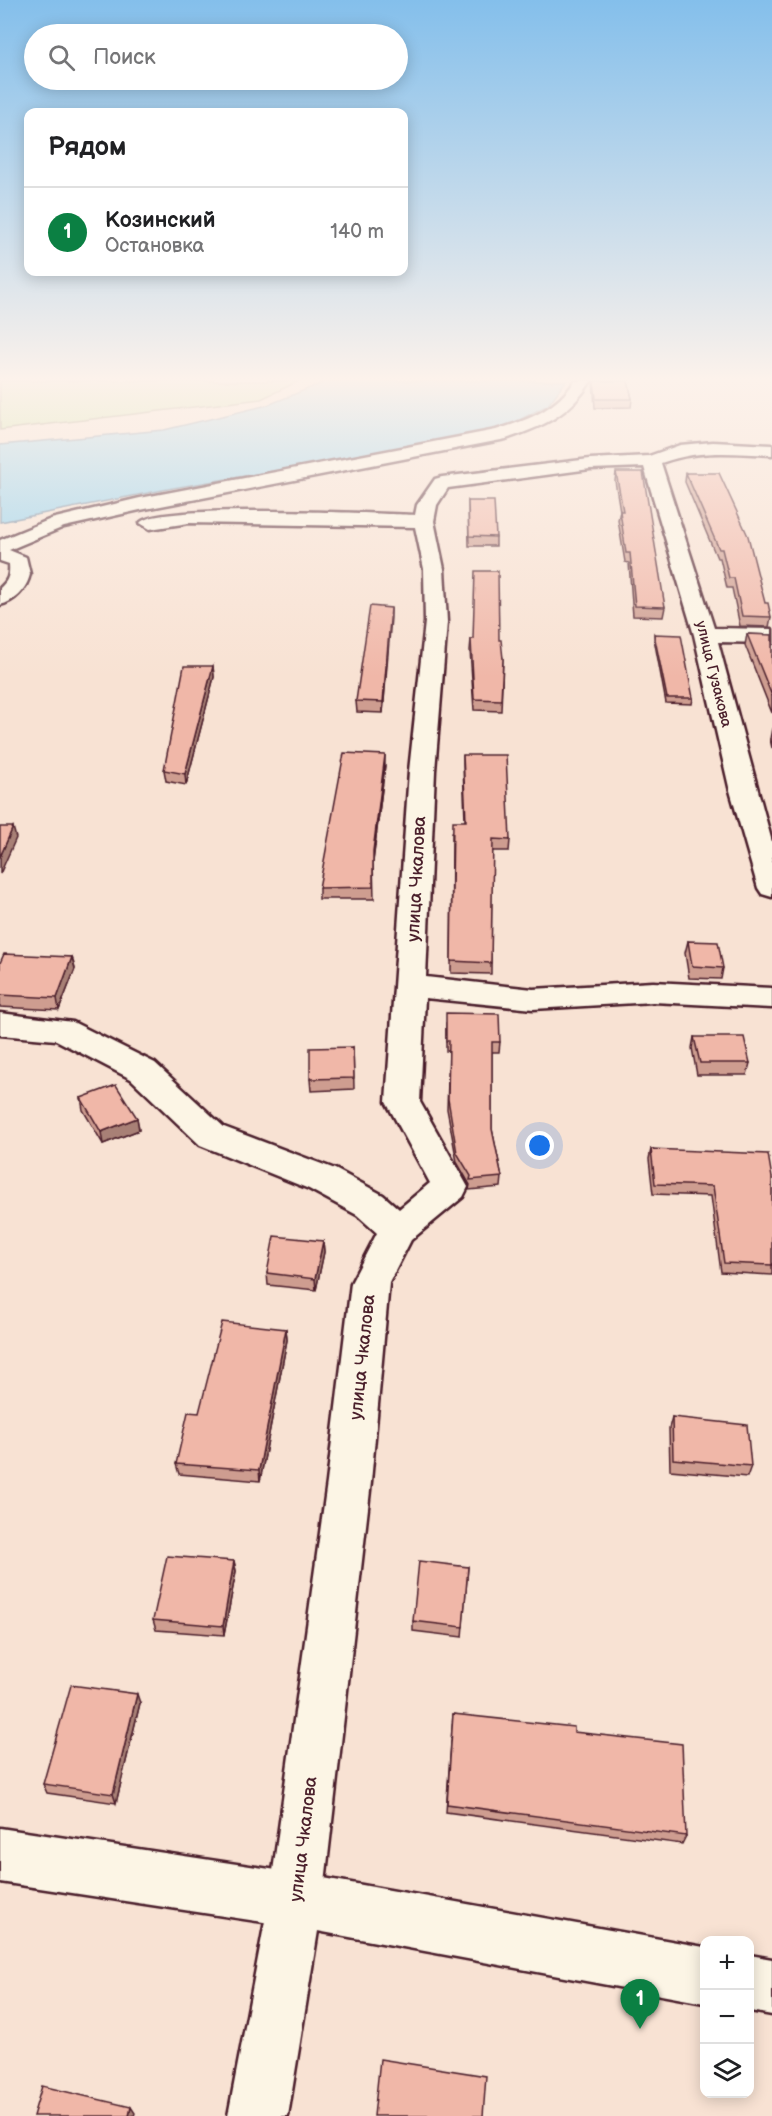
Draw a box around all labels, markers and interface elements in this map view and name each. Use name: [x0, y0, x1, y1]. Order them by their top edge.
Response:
search box: [24, 24, 408, 90]
icon: search: [45, 41, 78, 74]
text: Поиск: [93, 44, 156, 71]
text: Рядом: [48, 132, 126, 163]
text: Козинский: [105, 207, 215, 234]
text: 1: [63, 220, 72, 244]
text: 140 m: [330, 220, 384, 244]
text: Остановка: [105, 234, 204, 258]
street label: улица Гузакова: [691, 619, 736, 729]
street label: улица Чкалова: [403, 815, 430, 943]
your location: [525, 1131, 554, 1160]
street label: улица Чкалова: [345, 1293, 380, 1421]
street label: улица Чкалова: [285, 1775, 322, 1903]
map controls: [700, 1936, 754, 2098]
button: +: [700, 1936, 754, 1990]
pin: 1: [620, 1980, 660, 2029]
button: −: [700, 1990, 754, 2044]
button: layers: [700, 2044, 754, 2098]

